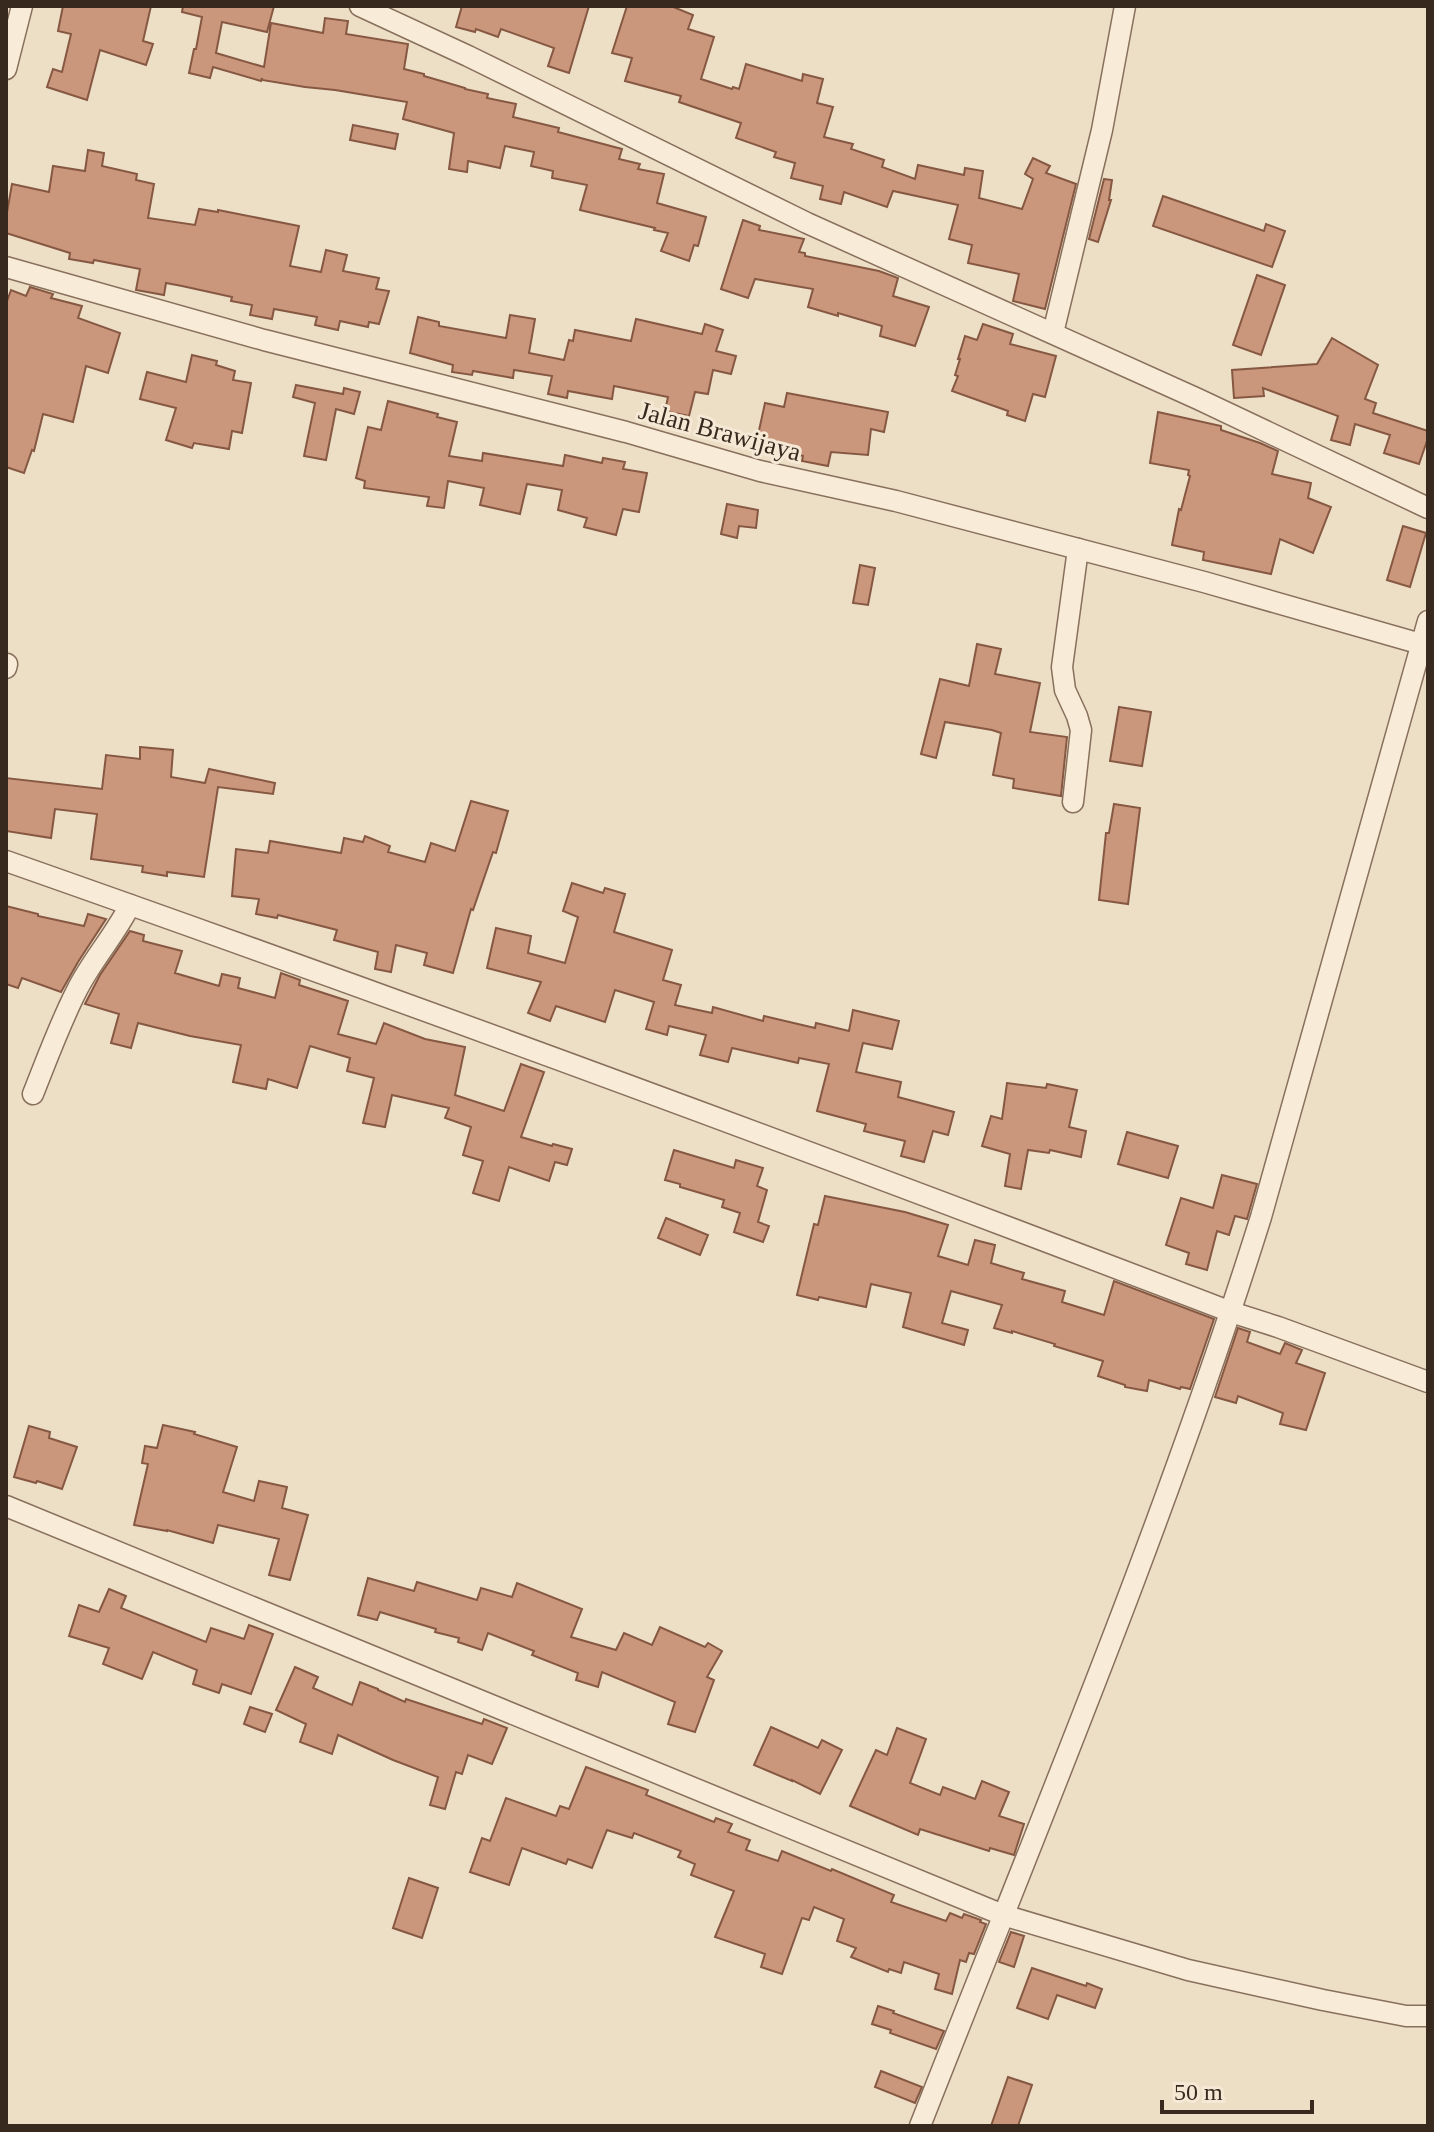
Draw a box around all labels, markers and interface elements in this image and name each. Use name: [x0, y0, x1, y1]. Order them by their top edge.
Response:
street label: Jalan Brawijaya: [636, 396, 805, 467]
scale bar: [1162, 2064, 1312, 2114]
text: 50 m: [1174, 2079, 1223, 2105]

